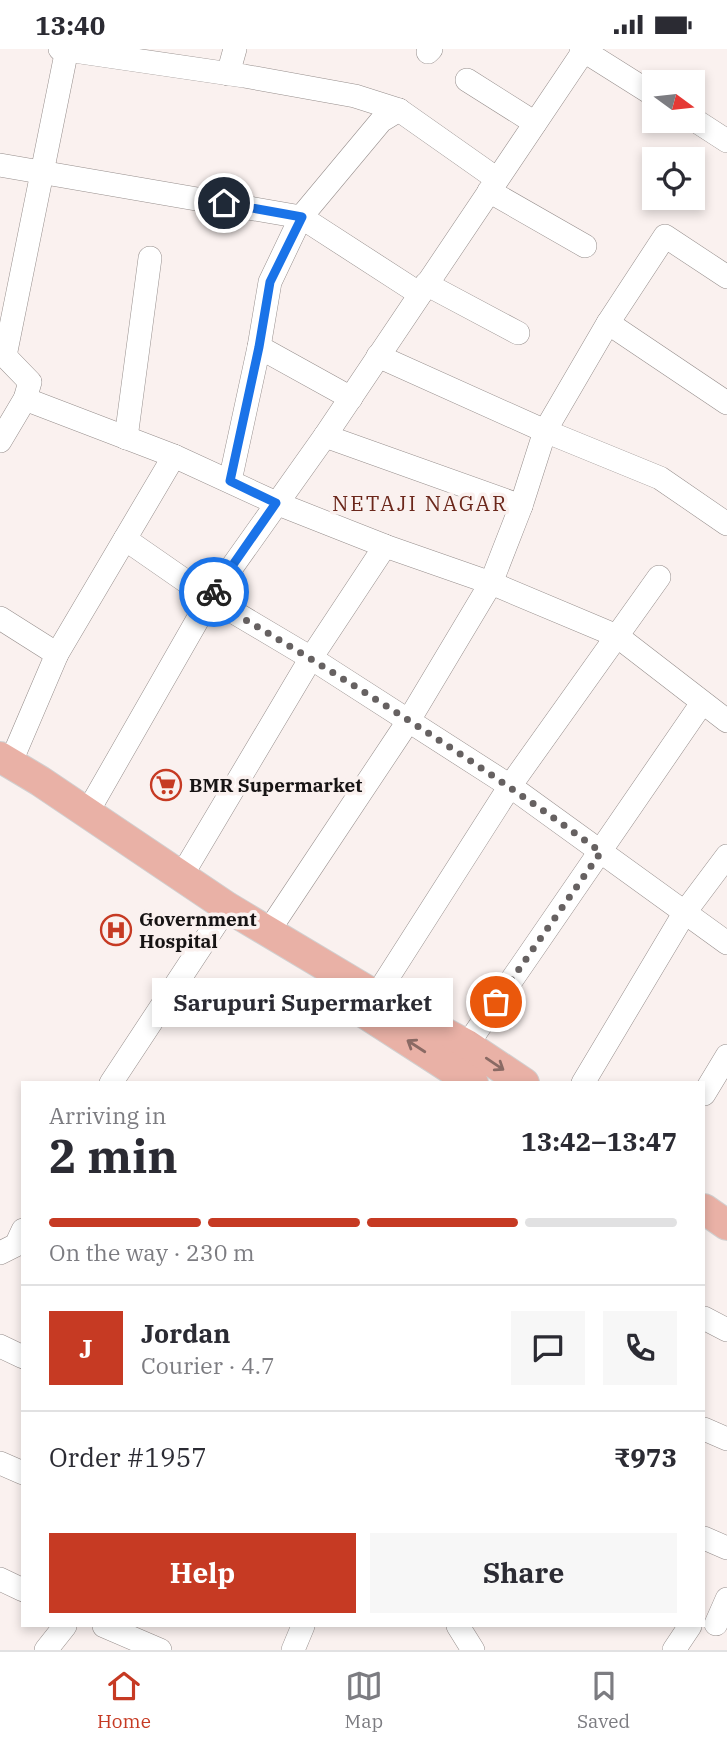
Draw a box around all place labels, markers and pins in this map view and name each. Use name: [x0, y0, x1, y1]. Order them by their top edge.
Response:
pin: [194, 173, 254, 233]
supermarket icon: BMR Supermarket: [149, 768, 183, 802]
place label: BMR Supermarket: [189, 773, 362, 797]
place label: Government Hospital: [139, 907, 257, 953]
hospital icon: Government Hospital: [99, 913, 133, 947]
pin: [466, 972, 526, 1032]
callout: Sarupuri Supermarket: [153, 977, 454, 1027]

